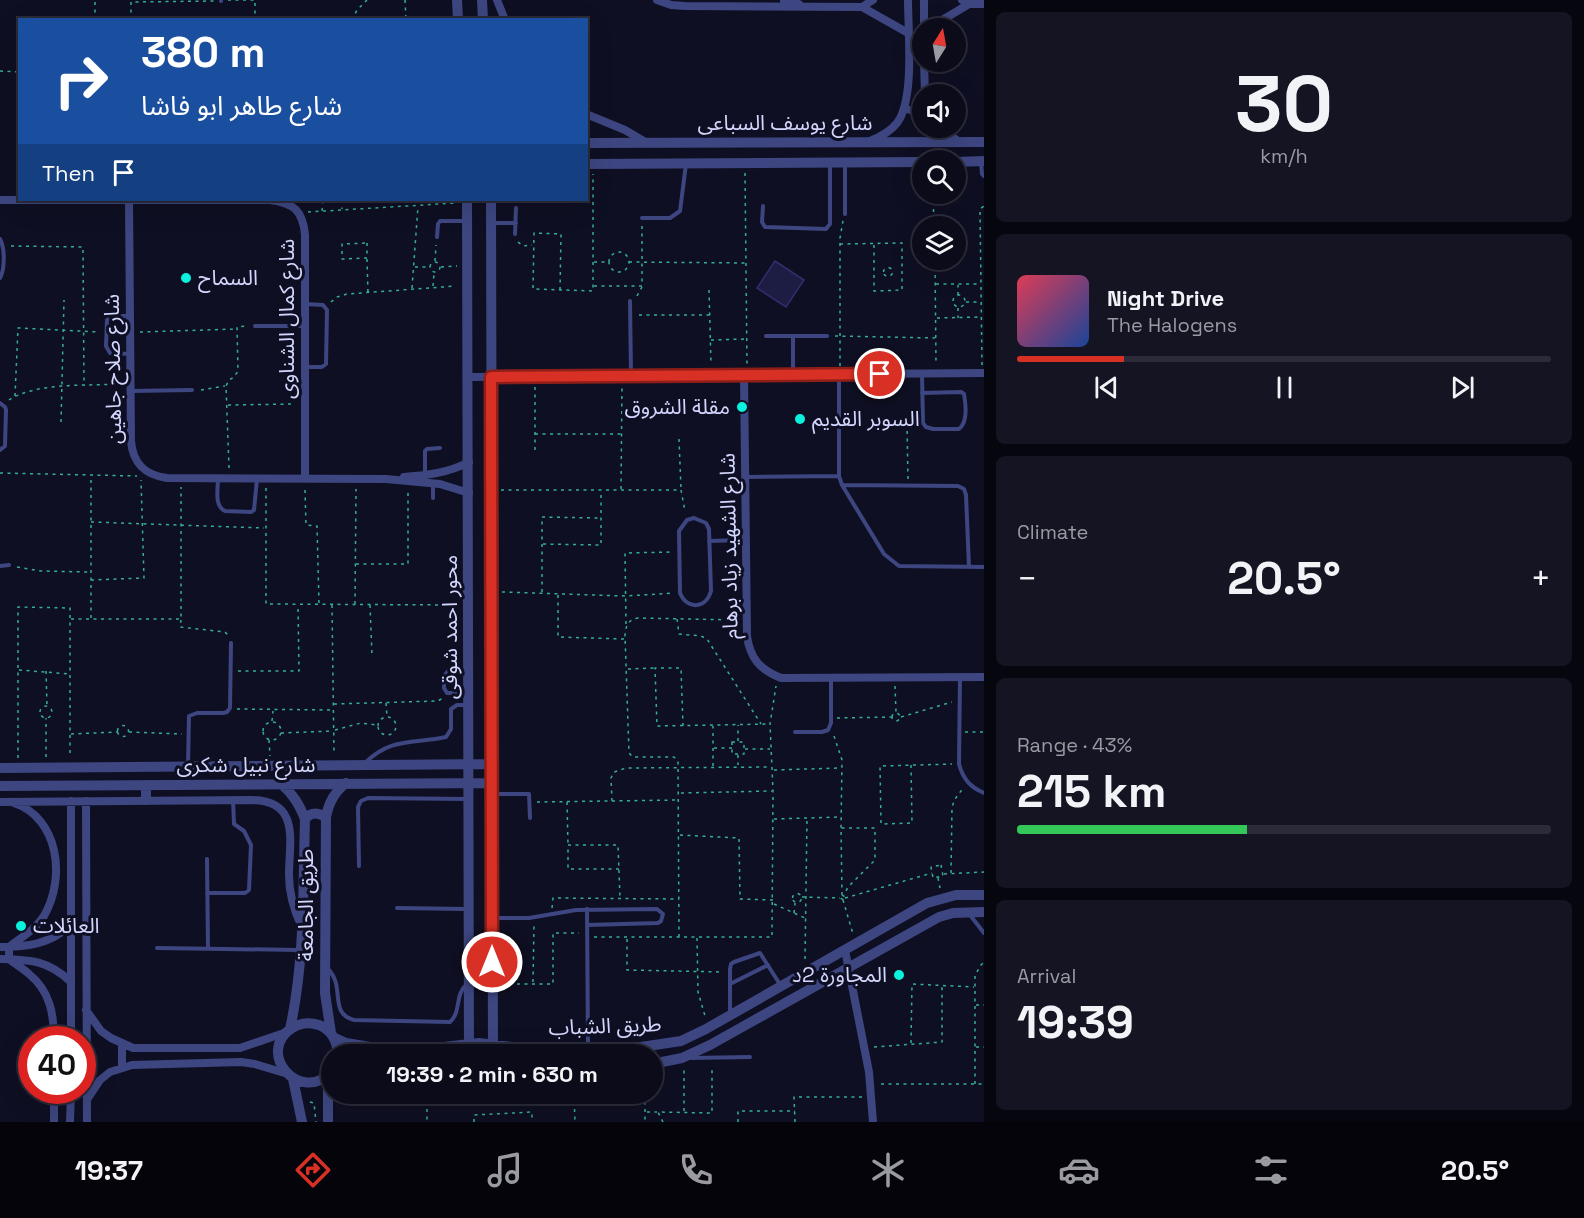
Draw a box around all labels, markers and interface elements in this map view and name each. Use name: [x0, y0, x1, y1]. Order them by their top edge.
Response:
north arrow: [912, 18, 966, 72]
map controls: [912, 18, 966, 270]
text: 380 m: [141, 26, 266, 79]
icon: right: [42, 42, 120, 120]
text: 30: [1235, 54, 1333, 154]
button: sound: [912, 84, 966, 138]
text: شارع طاهر ابو فاشا: [141, 88, 342, 123]
street label: شارع يوسف السباعى: [697, 109, 873, 138]
text: km/h: [1260, 143, 1308, 169]
button: search: [912, 150, 966, 204]
icon: arrive: [107, 156, 140, 189]
text: Then: [42, 159, 95, 187]
button: layers: [912, 216, 966, 270]
street label: شارع كمال الشناوى: [273, 239, 302, 399]
place label: السماح: [198, 264, 258, 293]
marker: السماح: [179, 271, 193, 285]
text: Night Drive: [1107, 284, 1224, 312]
street label: شارع صلاح جاهين: [98, 294, 129, 444]
text: The Halogens: [1107, 312, 1237, 338]
pin: [854, 348, 905, 399]
icon: arrive: [863, 357, 896, 390]
icon: previous: [1090, 371, 1123, 404]
icon: pause: [1268, 371, 1301, 404]
icon: next: [1446, 371, 1479, 404]
place label: مقلة الشروق: [624, 393, 730, 420]
marker: مقلة الشروق: [735, 400, 749, 414]
place label: السوبر القديم: [812, 405, 920, 434]
marker: السوبر القديم: [793, 412, 807, 426]
street label: شارع الشهيد زياد برهام: [713, 453, 747, 639]
text: Climate: [1017, 519, 1088, 545]
text: 20.5°: [1227, 550, 1341, 607]
street label: محور احمد شوقى: [436, 555, 463, 699]
text: −: [1017, 558, 1037, 600]
text: +: [1531, 558, 1551, 600]
text: Range · 43%: [1017, 732, 1132, 758]
street label: شارع نبيل شكرى: [176, 751, 316, 780]
text: 215 km: [1017, 763, 1166, 820]
street label: طريق الجامعة: [292, 849, 319, 961]
place label: العائلات: [33, 912, 100, 939]
marker: العائلات: [14, 919, 28, 933]
position arrow: [460, 930, 524, 994]
place label: المجاورة 2د: [792, 961, 887, 988]
text: Arrival: [1017, 963, 1076, 989]
marker: المجاورة 2د: [892, 968, 906, 982]
text: 19:39: [1017, 994, 1134, 1051]
street label: طريق الشباب: [548, 1010, 662, 1041]
speed limit sign: 40: [18, 1026, 96, 1104]
text: 19:39 · 2 min · 630 m: [386, 1060, 598, 1088]
icon: directions: [292, 1149, 334, 1191]
icon: music: [484, 1149, 526, 1191]
icon: phone: [675, 1149, 717, 1191]
icon: climate: [867, 1149, 909, 1191]
icon: car: [1058, 1149, 1100, 1191]
icon: filters: [1250, 1149, 1292, 1191]
text: 19:37: [75, 1153, 143, 1188]
text: 20.5°: [1441, 1153, 1509, 1188]

